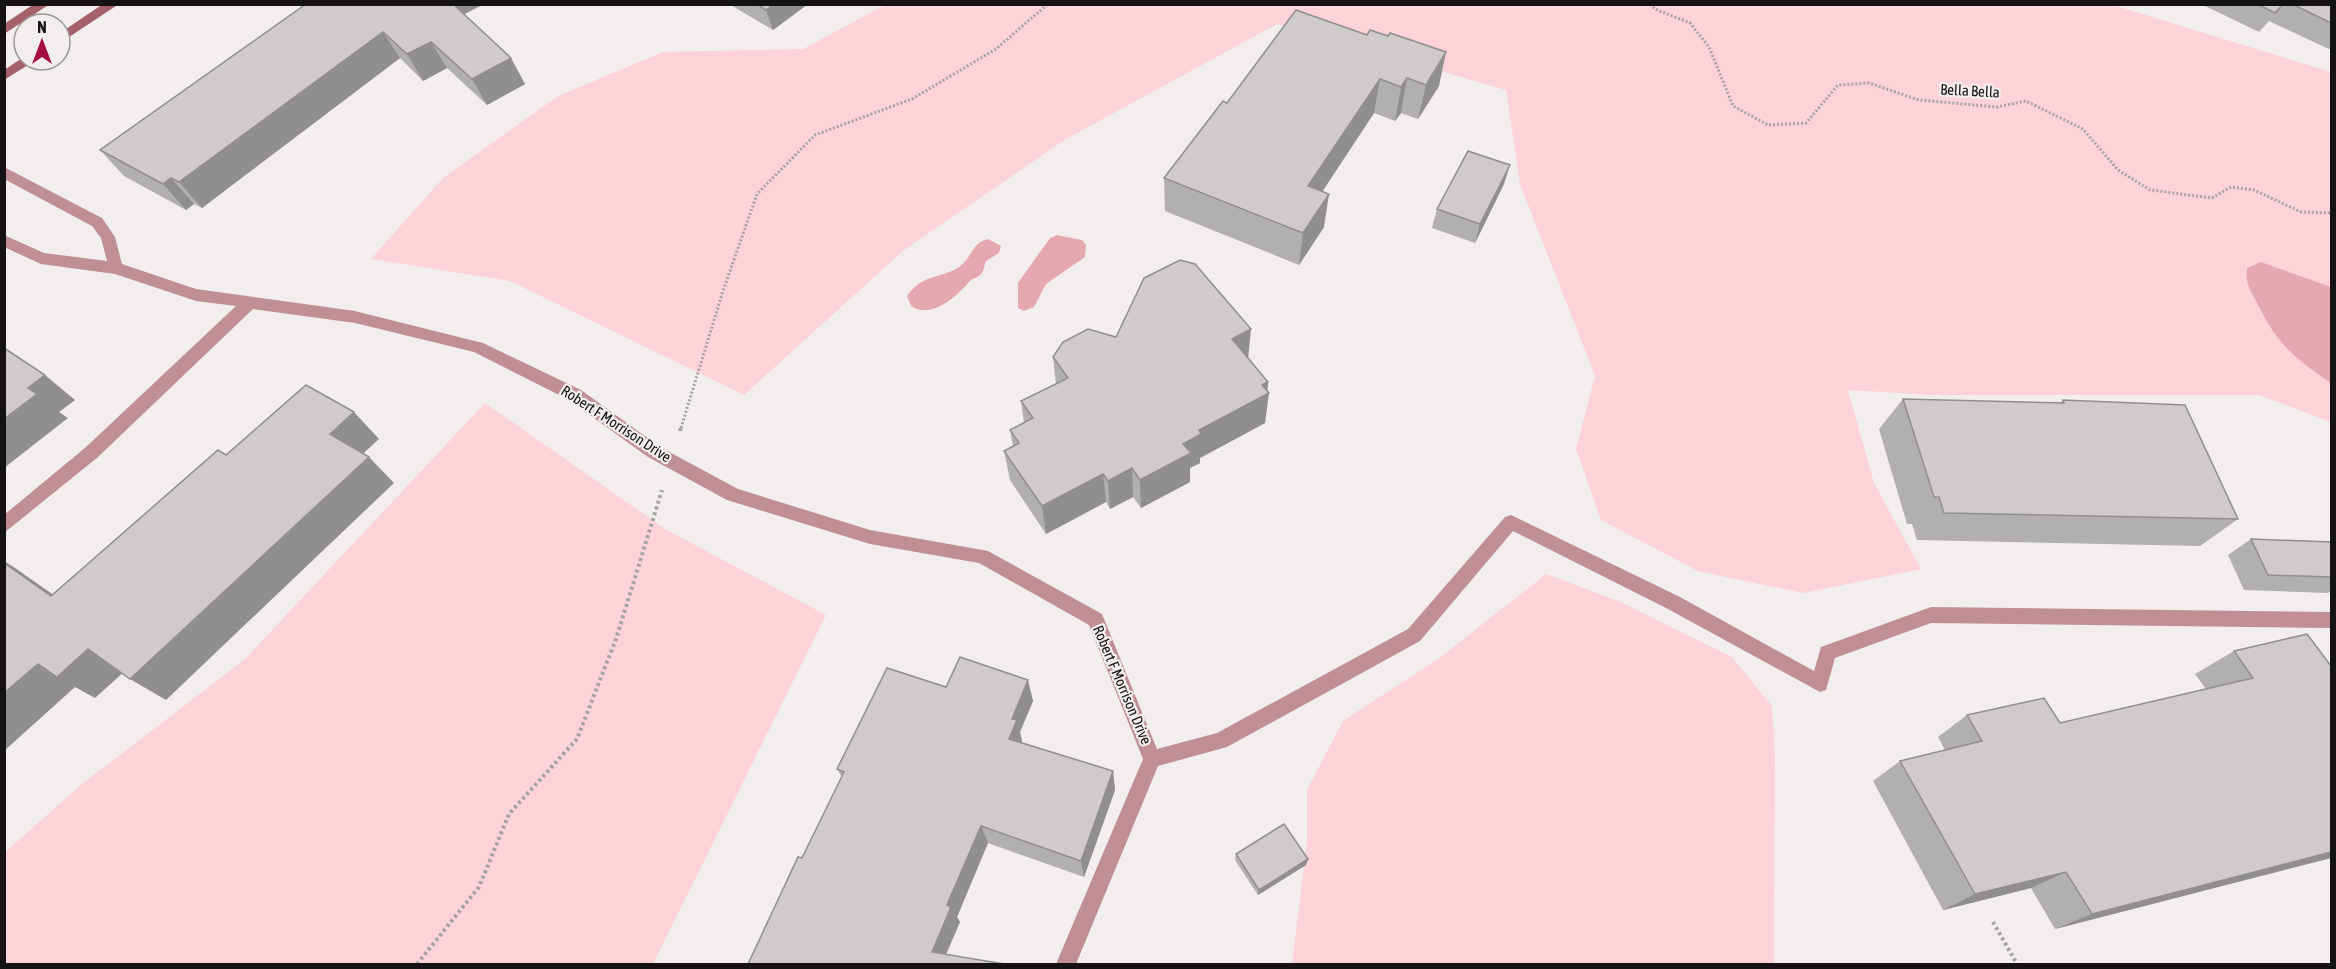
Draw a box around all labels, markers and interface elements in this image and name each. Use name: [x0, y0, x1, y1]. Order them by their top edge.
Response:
north arrow: [12, 12, 72, 72]
text: N: [37, 18, 47, 36]
street label: Bella Bella: [1940, 80, 2000, 101]
street label: Robert F Morrison Drive: [558, 382, 674, 466]
street label: Robert F Morrison Drive: [1090, 623, 1155, 747]

